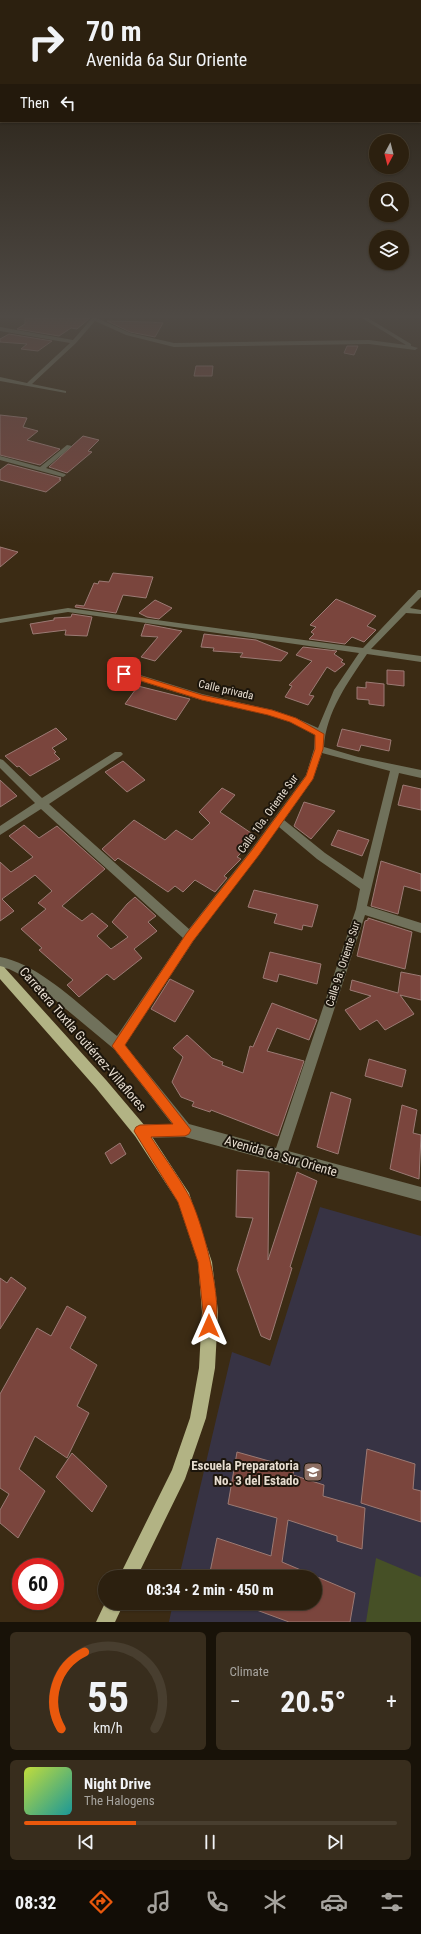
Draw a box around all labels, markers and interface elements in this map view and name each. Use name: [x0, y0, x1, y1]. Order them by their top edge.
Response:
text: 70 m: [86, 15, 142, 48]
icon: right: [20, 16, 72, 68]
text: Avenida 6a Sur Oriente: [86, 49, 247, 70]
icon: left: [57, 92, 79, 114]
text: Then: [20, 94, 49, 112]
north arrow: [369, 134, 409, 174]
map controls: [369, 134, 409, 270]
button: search: [369, 182, 409, 222]
button: layers: [369, 230, 409, 270]
pin: [107, 657, 141, 691]
icon: arrive: [113, 663, 135, 685]
street label: Calle privada: [197, 677, 255, 703]
street label: Calle 10a. Oriente Sur: [235, 772, 301, 856]
street label: Calle 9a. Oriente Sur: [323, 919, 363, 1008]
street label: Carretera Tuxtla Gutiérrez-Villaflores: [17, 964, 150, 1114]
street label: Avenida 6a Sur Oriente: [223, 1133, 339, 1179]
position arrow: [188, 1305, 230, 1347]
place label: Escuela Preparatoria No. 3 del Estado: [191, 1458, 300, 1488]
school or university icon: Escuela Preparatoria No. 3 del Estado: [302, 1461, 324, 1483]
speed limit sign: 60: [12, 1558, 64, 1610]
text: 08:34 · 2 min · 450 m: [146, 1581, 274, 1599]
text: Climate: [230, 1664, 269, 1679]
text: 55: [87, 1673, 129, 1722]
text: 20.5°: [280, 1684, 346, 1719]
text: −: [230, 1689, 241, 1714]
text: +: [386, 1689, 397, 1714]
text: km/h: [93, 1720, 122, 1736]
text: Night Drive: [84, 1775, 151, 1793]
text: The Halogens: [84, 1793, 155, 1808]
icon: previous: [75, 1831, 97, 1853]
icon: pause: [199, 1831, 221, 1853]
icon: next: [324, 1831, 346, 1853]
icon: directions: [87, 1888, 115, 1916]
icon: music: [145, 1888, 173, 1916]
icon: phone: [203, 1888, 231, 1916]
icon: climate: [261, 1888, 289, 1916]
icon: car: [320, 1888, 348, 1916]
icon: filters: [378, 1888, 406, 1916]
text: 08:32: [15, 1892, 56, 1913]

